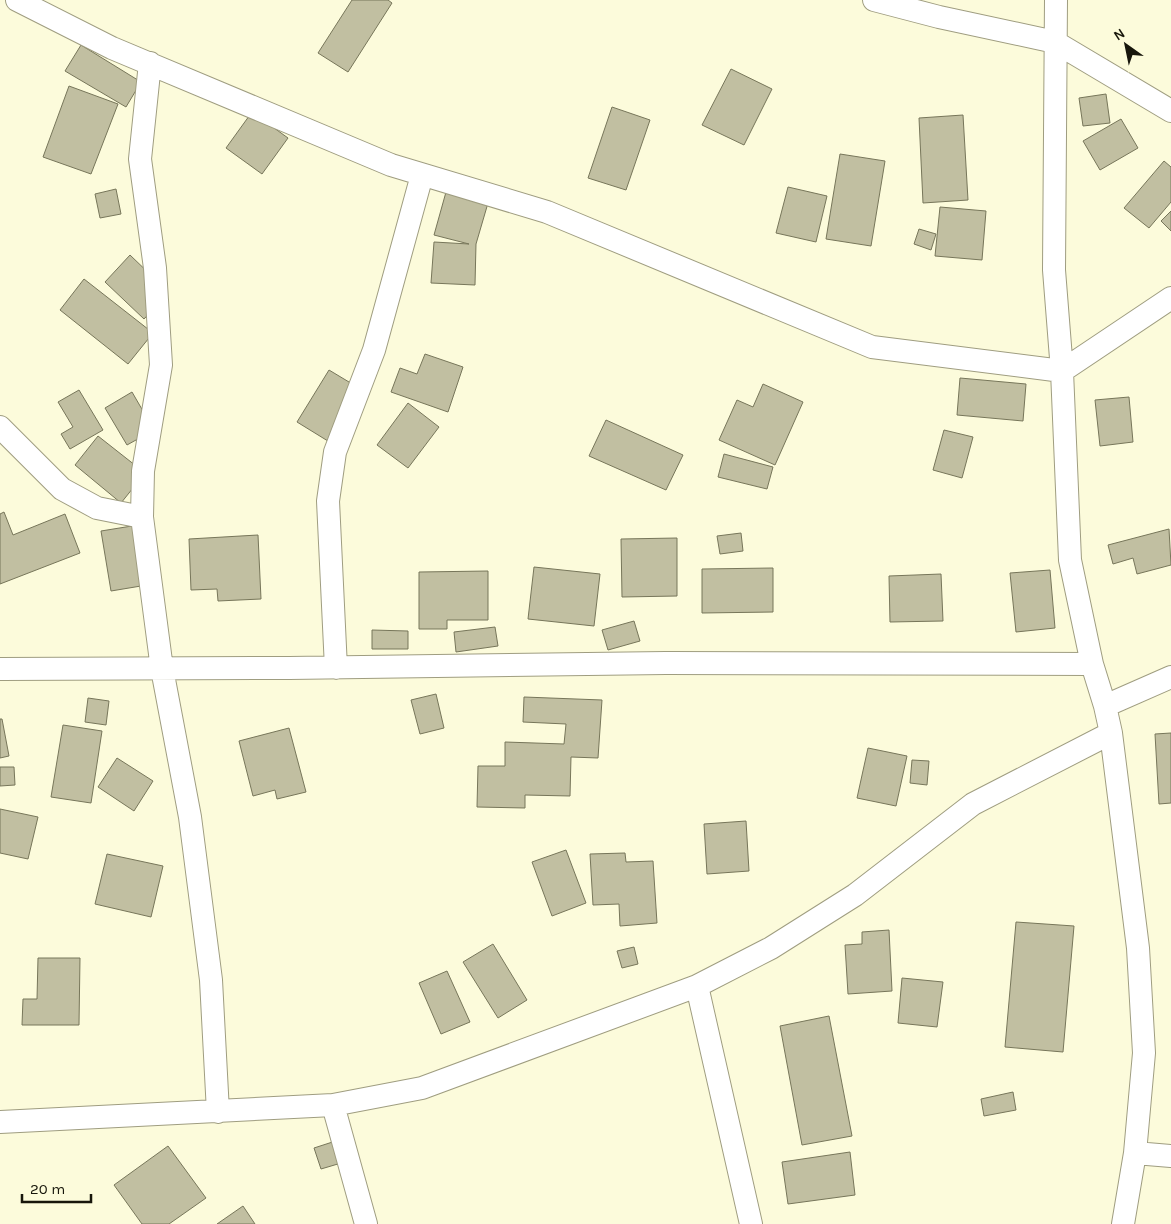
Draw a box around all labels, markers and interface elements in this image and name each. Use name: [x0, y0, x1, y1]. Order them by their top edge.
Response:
north arrow: [1101, 20, 1151, 70]
text: N: [1110, 25, 1128, 44]
scale bar: [22, 1172, 91, 1204]
text: 20 m: [30, 1180, 65, 1198]

